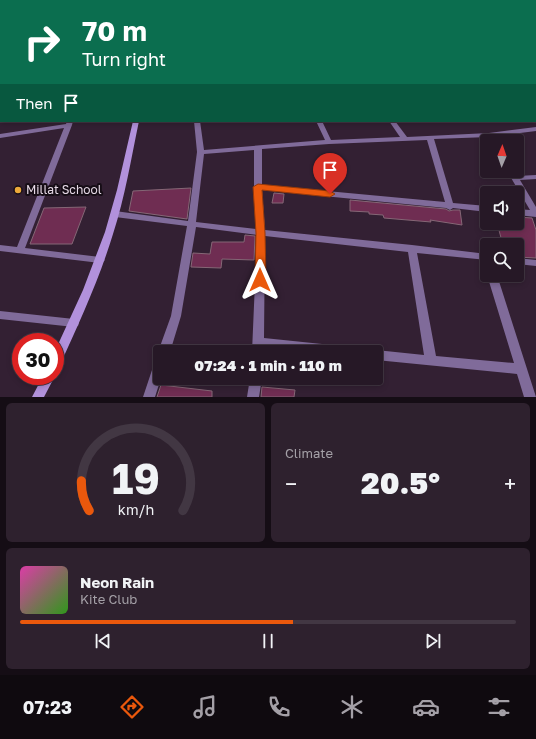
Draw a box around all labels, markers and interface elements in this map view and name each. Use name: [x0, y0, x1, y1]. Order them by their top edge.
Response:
text: 70 m: [82, 14, 147, 47]
icon: right: [16, 16, 68, 68]
text: Turn right: [82, 48, 166, 70]
icon: arrive: [60, 92, 82, 114]
text: Then: [16, 94, 52, 112]
north arrow: [480, 134, 524, 178]
map controls: [480, 134, 524, 282]
pin: [313, 153, 347, 194]
icon: arrive: [319, 159, 341, 181]
place label: Millat School: [26, 182, 102, 197]
marker: Millat School: [13, 185, 23, 195]
button: sound: [480, 186, 524, 230]
button: search: [480, 238, 524, 282]
position arrow: [239, 259, 281, 301]
speed limit sign: 30: [12, 333, 64, 385]
text: 07:24 · 1 min · 110 m: [194, 356, 342, 374]
text: Climate: [285, 445, 333, 461]
text: 19: [112, 452, 159, 502]
text: 20.5°: [361, 465, 440, 501]
text: −: [285, 470, 297, 497]
text: +: [504, 470, 516, 497]
text: km/h: [117, 500, 154, 517]
text: Neon Rain: [80, 573, 154, 591]
text: Kite Club: [80, 591, 137, 607]
icon: previous: [92, 630, 114, 652]
icon: pause: [257, 630, 279, 652]
icon: next: [422, 630, 444, 652]
icon: directions: [118, 693, 146, 721]
icon: music: [191, 693, 219, 721]
icon: phone: [265, 693, 293, 721]
icon: climate: [338, 693, 366, 721]
icon: car: [412, 693, 440, 721]
icon: filters: [485, 693, 513, 721]
text: 07:23: [23, 696, 72, 718]

